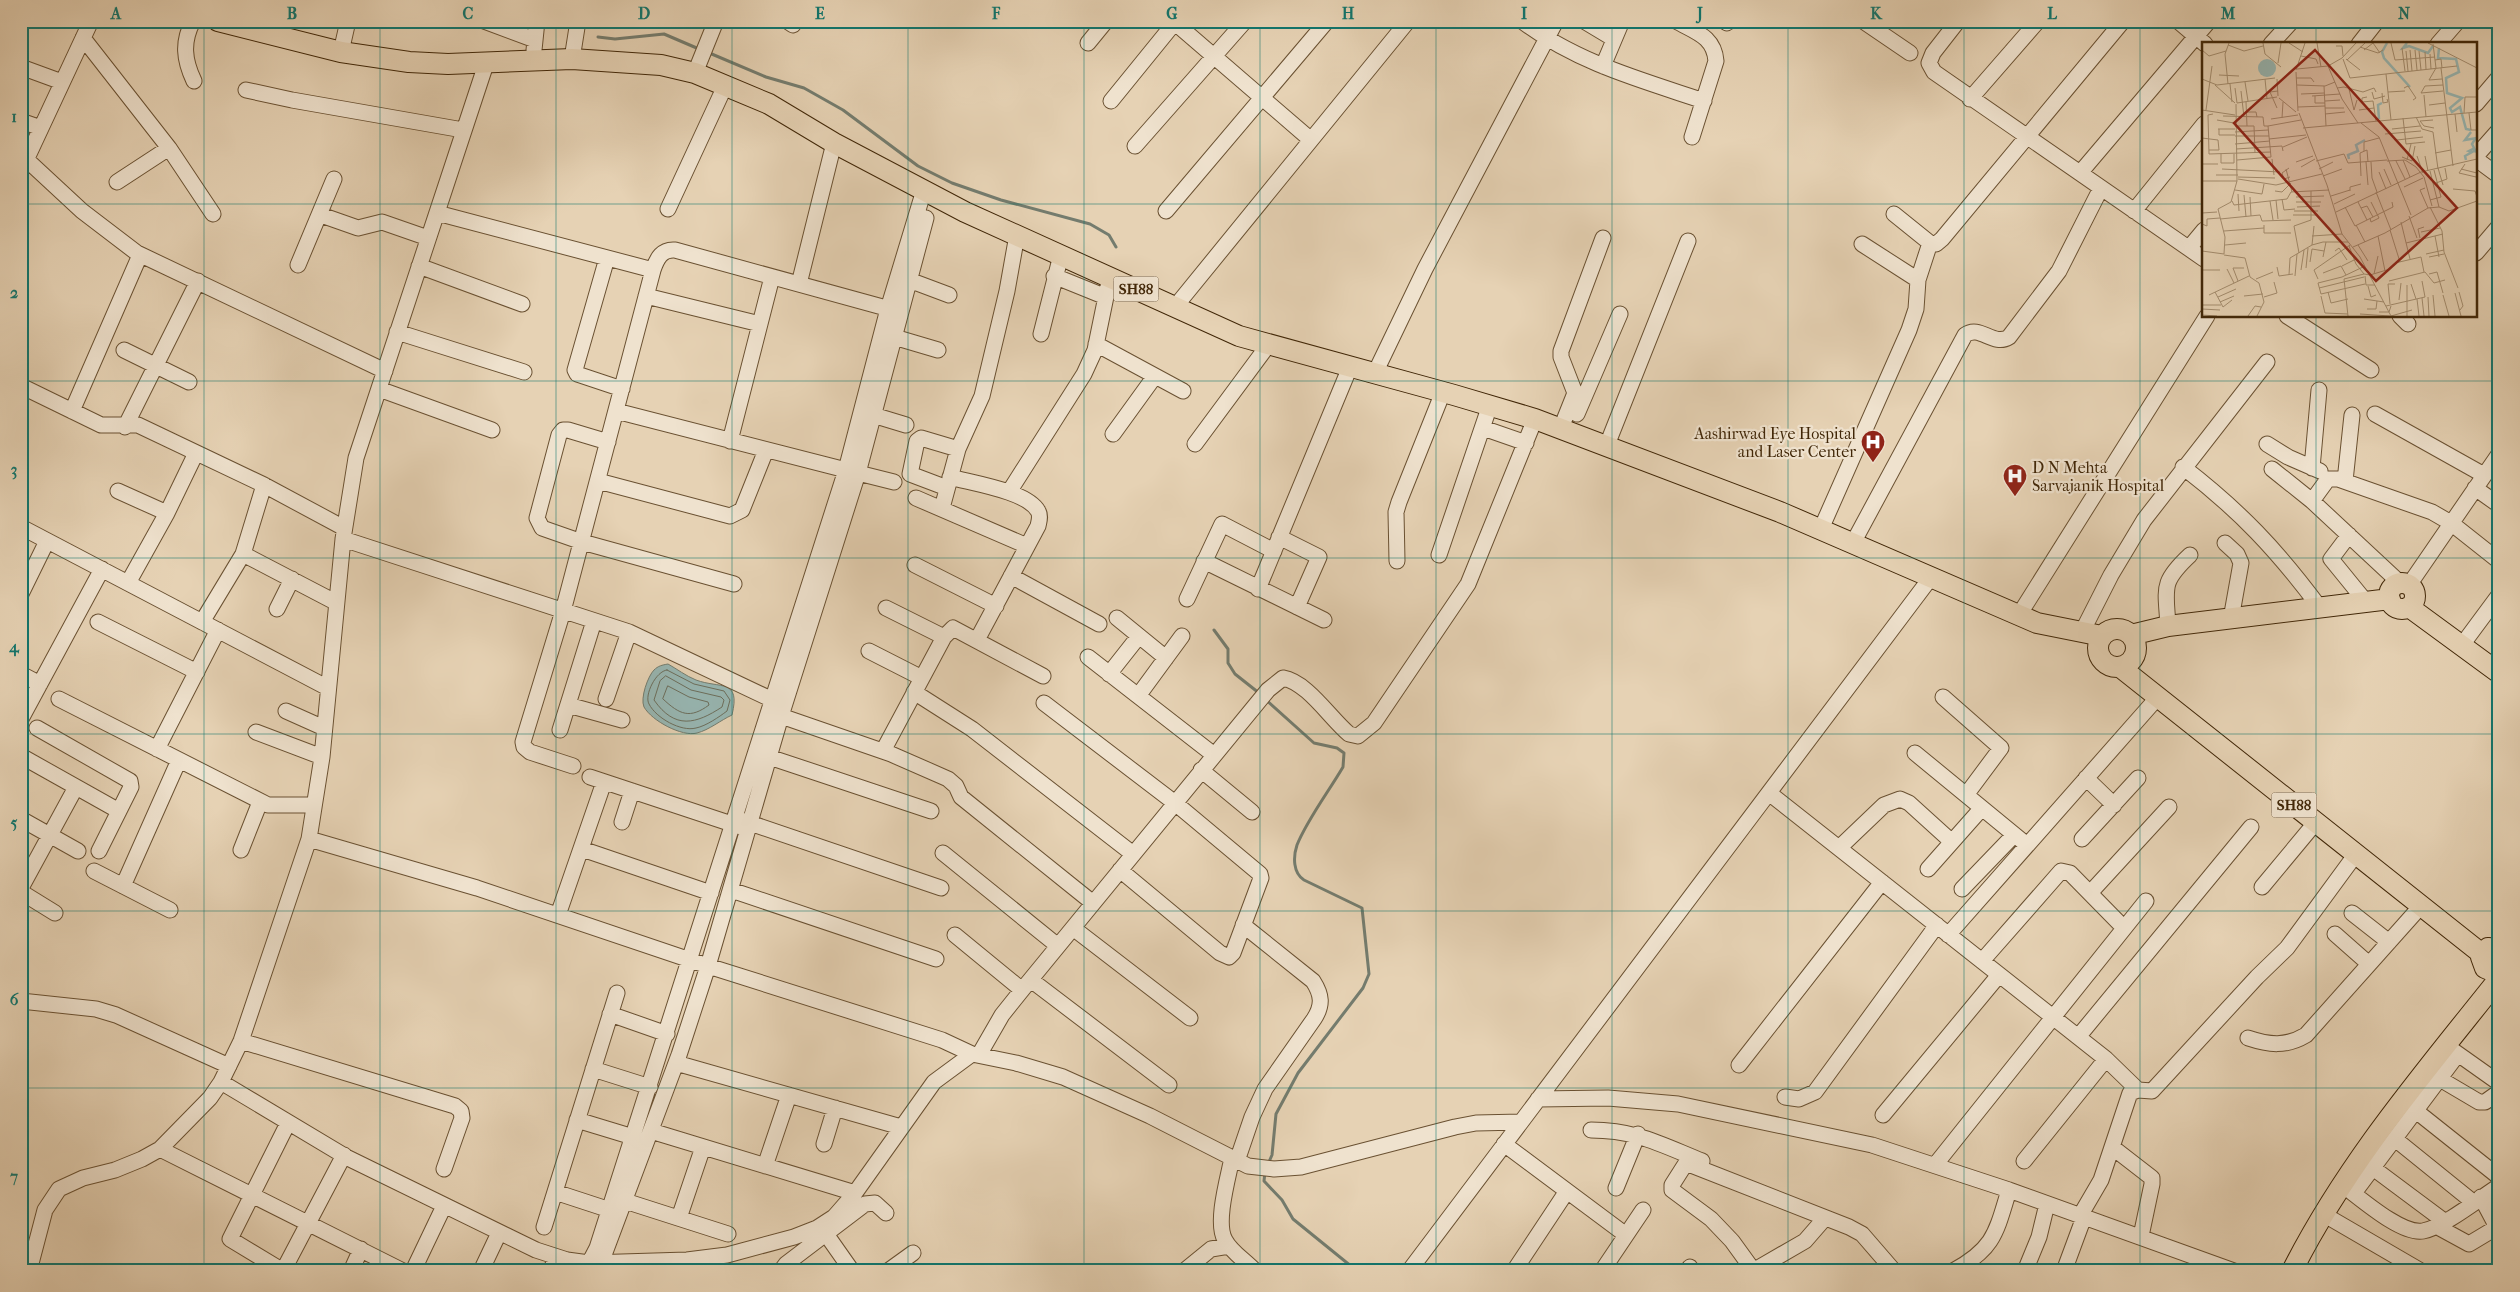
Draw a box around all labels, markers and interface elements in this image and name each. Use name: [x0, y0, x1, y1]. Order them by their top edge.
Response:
text: A: [110, 4, 122, 23]
text: B: [287, 4, 297, 23]
text: C: [463, 4, 474, 23]
text: D: [638, 4, 650, 23]
text: E: [815, 4, 825, 23]
text: F: [991, 4, 1001, 23]
text: G: [1166, 4, 1178, 23]
text: H: [1342, 4, 1355, 23]
text: I: [1521, 4, 1528, 23]
text: J: [1695, 4, 1703, 24]
text: K: [1870, 4, 1883, 23]
text: L: [2047, 4, 2057, 23]
text: M: [2220, 4, 2236, 23]
text: N: [2398, 4, 2411, 23]
inset map: [2202, 42, 2478, 318]
text: 1: [11, 107, 17, 126]
road number: SH88: [1114, 276, 1158, 302]
text: 2: [10, 283, 18, 302]
place label: Aashirwad Eye Hospital and Laser Center: [1693, 424, 1857, 461]
hospital icon: Aashirwad Eye Hospital and Laser Center: [1860, 429, 1886, 463]
place label: D N Mehta Sarvajanik Hospital: [2032, 458, 2165, 495]
text: 3: [11, 460, 17, 480]
hospital icon: D N Mehta Sarvajanik Hospital: [2002, 463, 2028, 497]
text: 4: [8, 637, 20, 657]
road number: SH88: [2272, 792, 2316, 818]
text: 5: [11, 813, 18, 832]
text: 6: [10, 990, 19, 1009]
text: 7: [9, 1167, 18, 1186]

